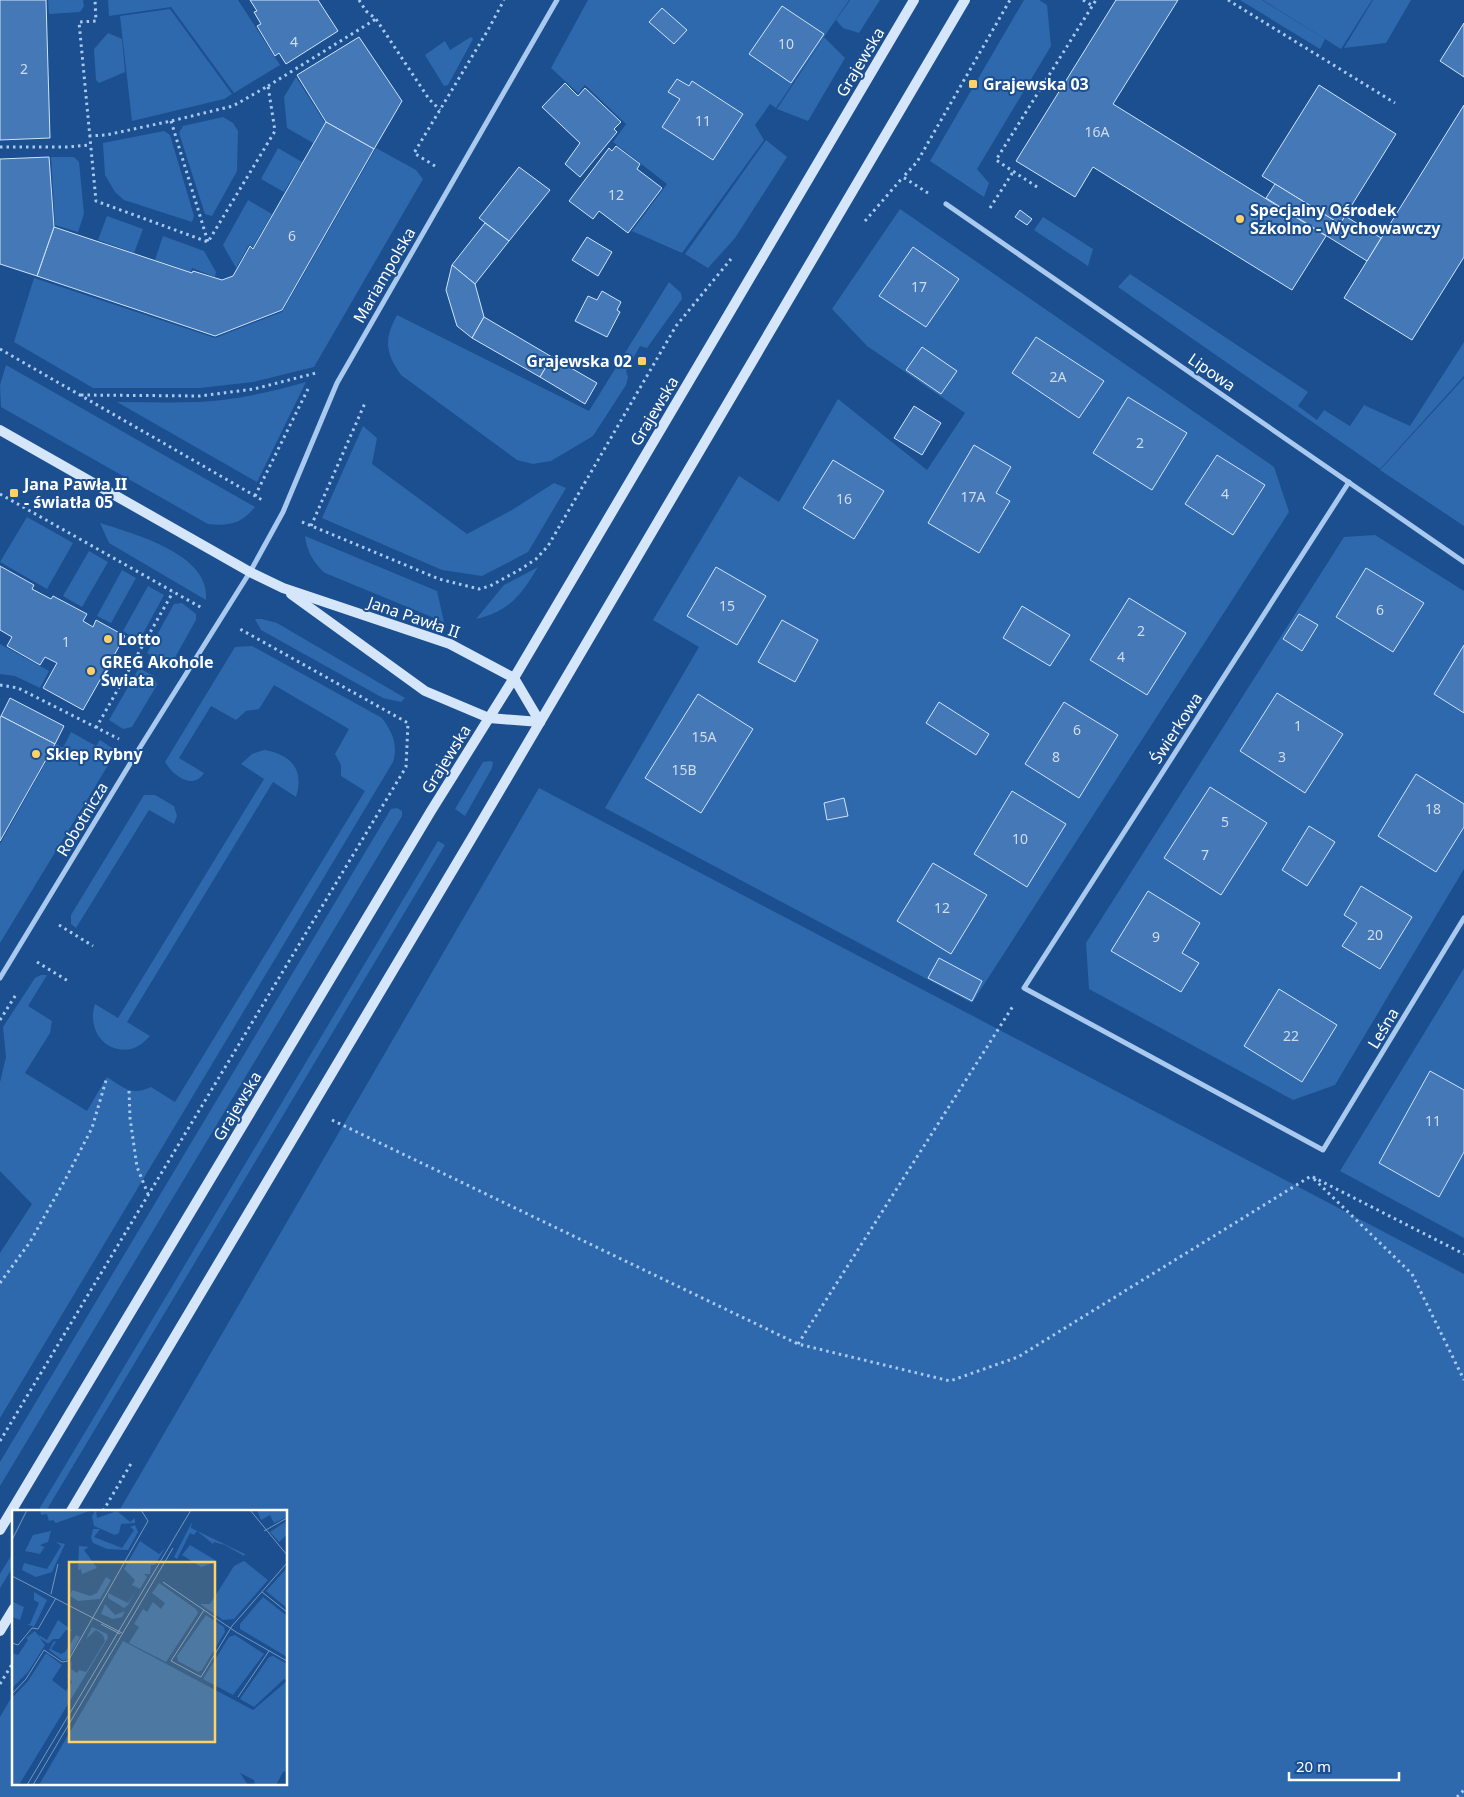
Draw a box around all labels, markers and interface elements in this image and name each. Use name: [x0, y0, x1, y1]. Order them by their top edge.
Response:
street label: Grajewska: [831, 23, 889, 101]
house number: 4: [290, 32, 298, 51]
house number: 10: [778, 34, 794, 53]
house number: 2: [20, 59, 28, 78]
place label: Grajewska 03: [983, 73, 1089, 95]
marker: Grajewska 03: [967, 78, 979, 90]
house number: 11: [695, 111, 711, 130]
house number: 16A: [1085, 122, 1110, 141]
house number: 12: [608, 185, 624, 204]
place label: Specjalny Ośrodek Szkolno - Wychowawczy: [1250, 199, 1441, 239]
marker: Specjalny Ośrodek Szkolno - Wychowawczy: [1234, 213, 1246, 225]
street label: Mariampolska: [348, 223, 420, 327]
house number: 6: [288, 226, 296, 245]
house number: 17: [911, 277, 927, 296]
street label: Lipowa: [1184, 348, 1240, 396]
place label: Grajewska 02: [526, 350, 632, 372]
marker: Grajewska 02: [636, 355, 648, 367]
house number: 2A: [1050, 367, 1067, 386]
street label: Grajewska: [625, 372, 683, 450]
house number: 2: [1136, 433, 1144, 452]
place label: Jana Pawła II - światła 05: [22, 473, 127, 513]
house number: 4: [1221, 484, 1229, 503]
marker: Jana Pawła II - światła 05: [8, 487, 20, 499]
house number: 17A: [961, 487, 986, 506]
house number: 16: [836, 489, 852, 508]
street label: Jana Pawła II: [363, 590, 463, 643]
house number: 15: [719, 596, 735, 615]
house number: 6: [1376, 600, 1384, 619]
house number: 2: [1137, 621, 1145, 640]
place label: Lotto: [118, 628, 161, 650]
house number: 1: [62, 632, 70, 651]
marker: Lotto: [102, 633, 114, 645]
house number: 4: [1117, 647, 1125, 666]
place label: GREG Akohole Świata: [101, 651, 214, 691]
marker: GREG Akohole Świata: [85, 665, 97, 677]
street label: Świerkowa: [1145, 688, 1207, 768]
house number: 1: [1294, 716, 1302, 735]
street label: Grajewska: [416, 720, 476, 798]
house number: 6: [1073, 720, 1081, 739]
house number: 15A: [692, 727, 717, 746]
place label: Sklep Rybny: [46, 743, 143, 765]
house number: 8: [1052, 747, 1060, 766]
house number: 3: [1278, 747, 1286, 766]
marker: Sklep Rybny: [30, 748, 42, 760]
house number: 15B: [671, 760, 697, 779]
street label: Robotnicza: [51, 778, 113, 860]
house number: 18: [1425, 799, 1441, 818]
house number: 5: [1221, 812, 1229, 831]
house number: 10: [1012, 829, 1028, 848]
house number: 7: [1201, 845, 1209, 864]
house number: 12: [934, 898, 950, 917]
house number: 20: [1367, 925, 1383, 944]
house number: 9: [1152, 927, 1160, 946]
street label: Leśna: [1362, 1004, 1404, 1052]
house number: 22: [1283, 1026, 1299, 1045]
street label: Grajewska: [208, 1067, 266, 1145]
house number: 11: [1425, 1111, 1441, 1130]
inset map: [12, 1510, 288, 1784]
scale bar: [1289, 1750, 1399, 1782]
text: 20 m: [1296, 1756, 1331, 1776]

